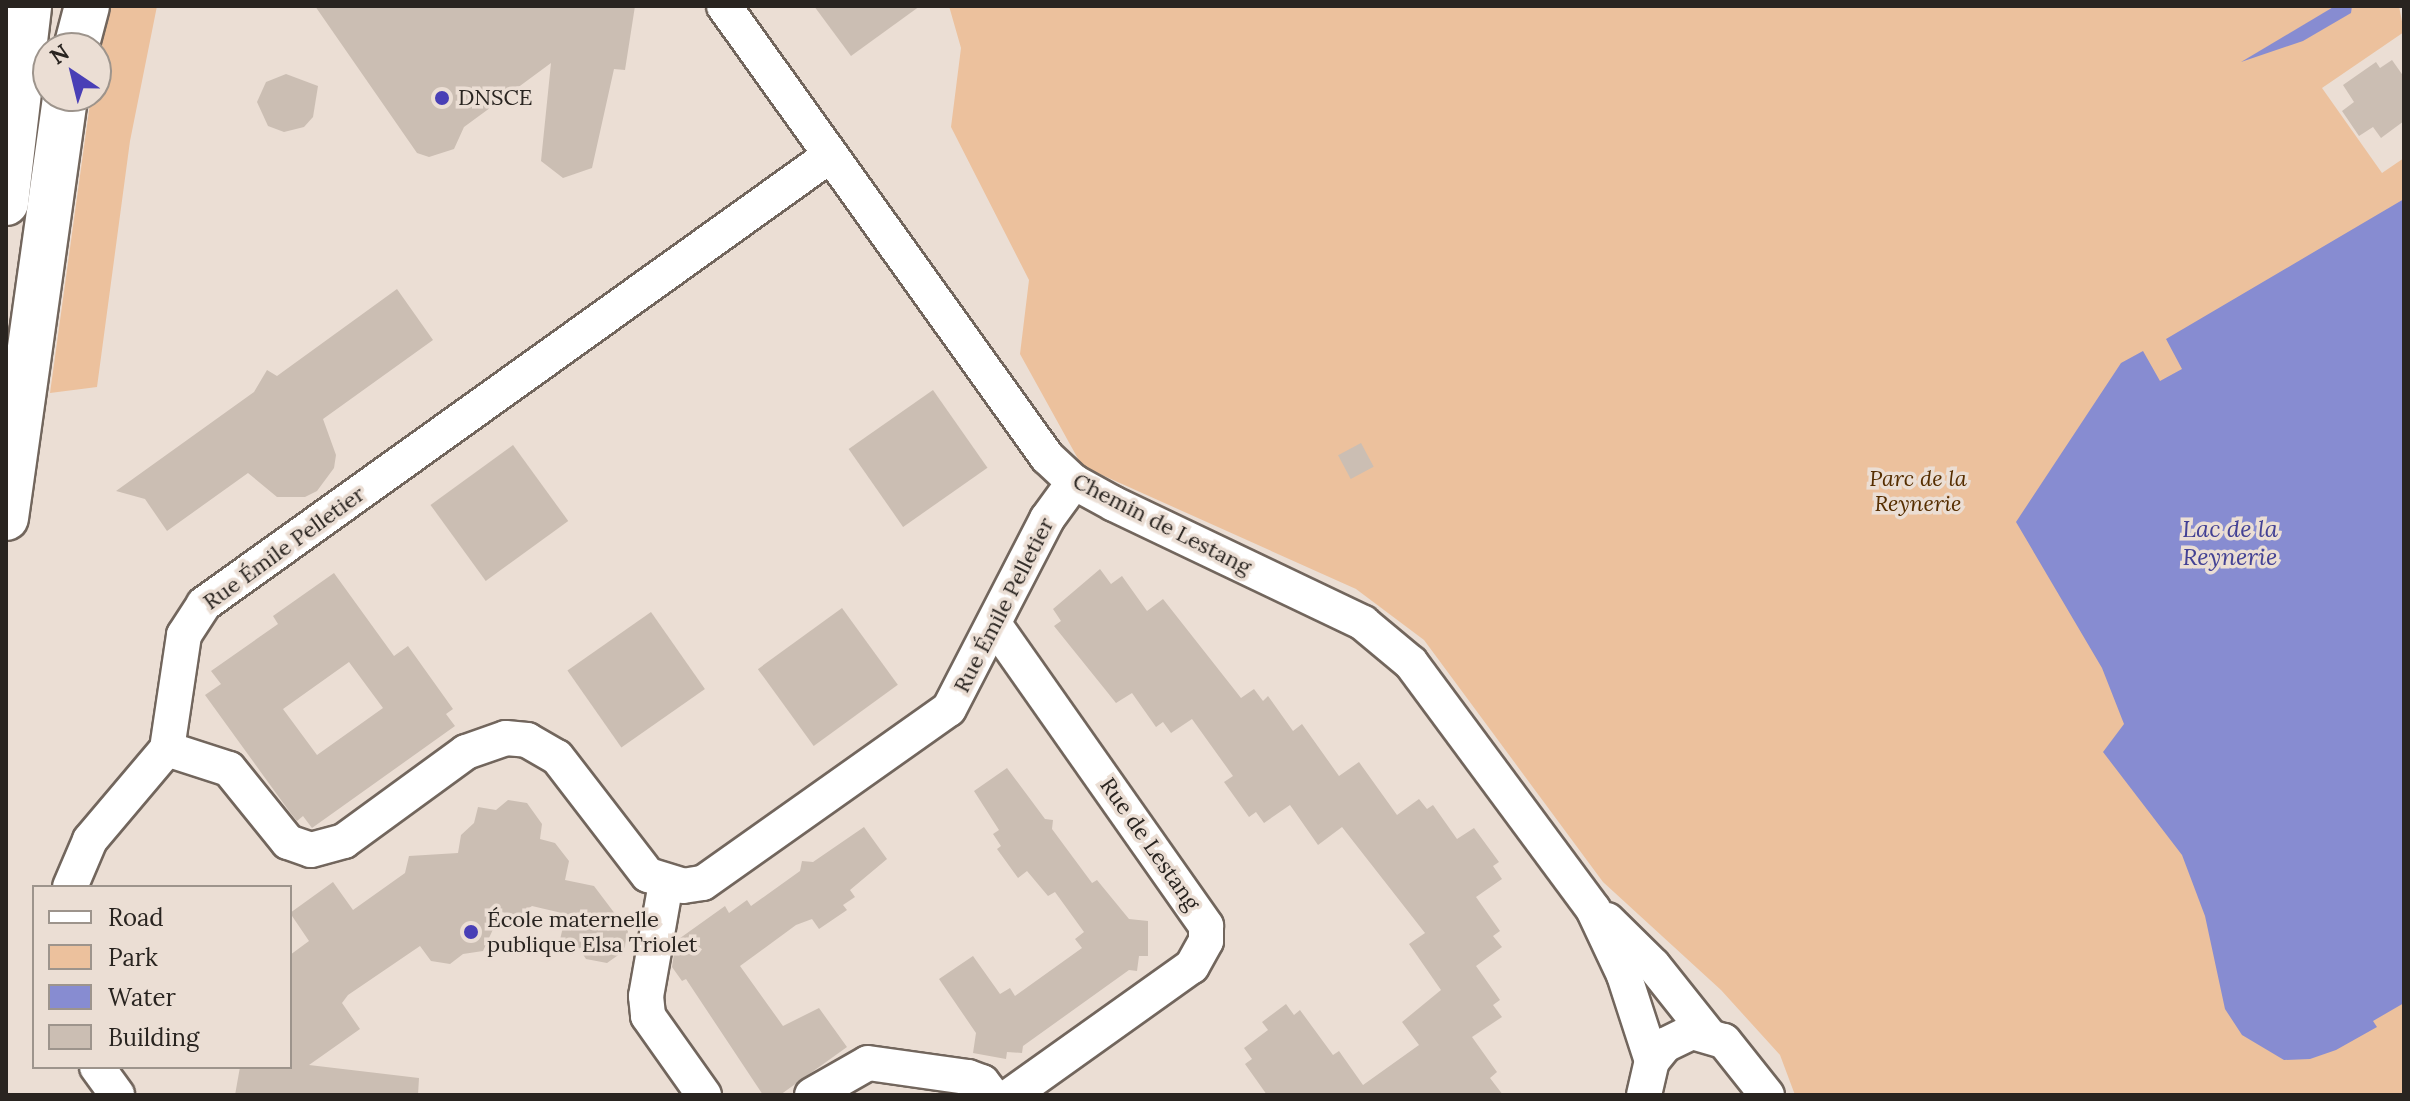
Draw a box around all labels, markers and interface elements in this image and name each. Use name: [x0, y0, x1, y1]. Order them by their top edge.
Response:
north arrow: [32, 32, 112, 112]
text: N: [44, 38, 74, 70]
place label: DNSCE: [458, 85, 532, 111]
marker: DNSCE: [433, 89, 451, 107]
park label: Parc de la Reynerie: [1869, 465, 1967, 516]
street label: Chemin de Lestang: [1068, 468, 1256, 580]
street label: Rue Émile Pelletier: [198, 481, 370, 615]
street label: Rue Émile Pelletier: [948, 513, 1060, 697]
water label: Lac de la Reynerie: [2182, 515, 2278, 571]
street label: Rue de Lestang: [1095, 773, 1205, 915]
legend: [32, 885, 292, 1069]
text: Road: [108, 902, 164, 933]
place label: École maternelle publique Elsa Triolet: [487, 906, 697, 958]
marker: École maternelle publique Elsa Triolet: [462, 923, 480, 941]
text: Park: [108, 942, 158, 973]
text: Water: [108, 982, 176, 1013]
text: Building: [108, 1022, 199, 1053]

